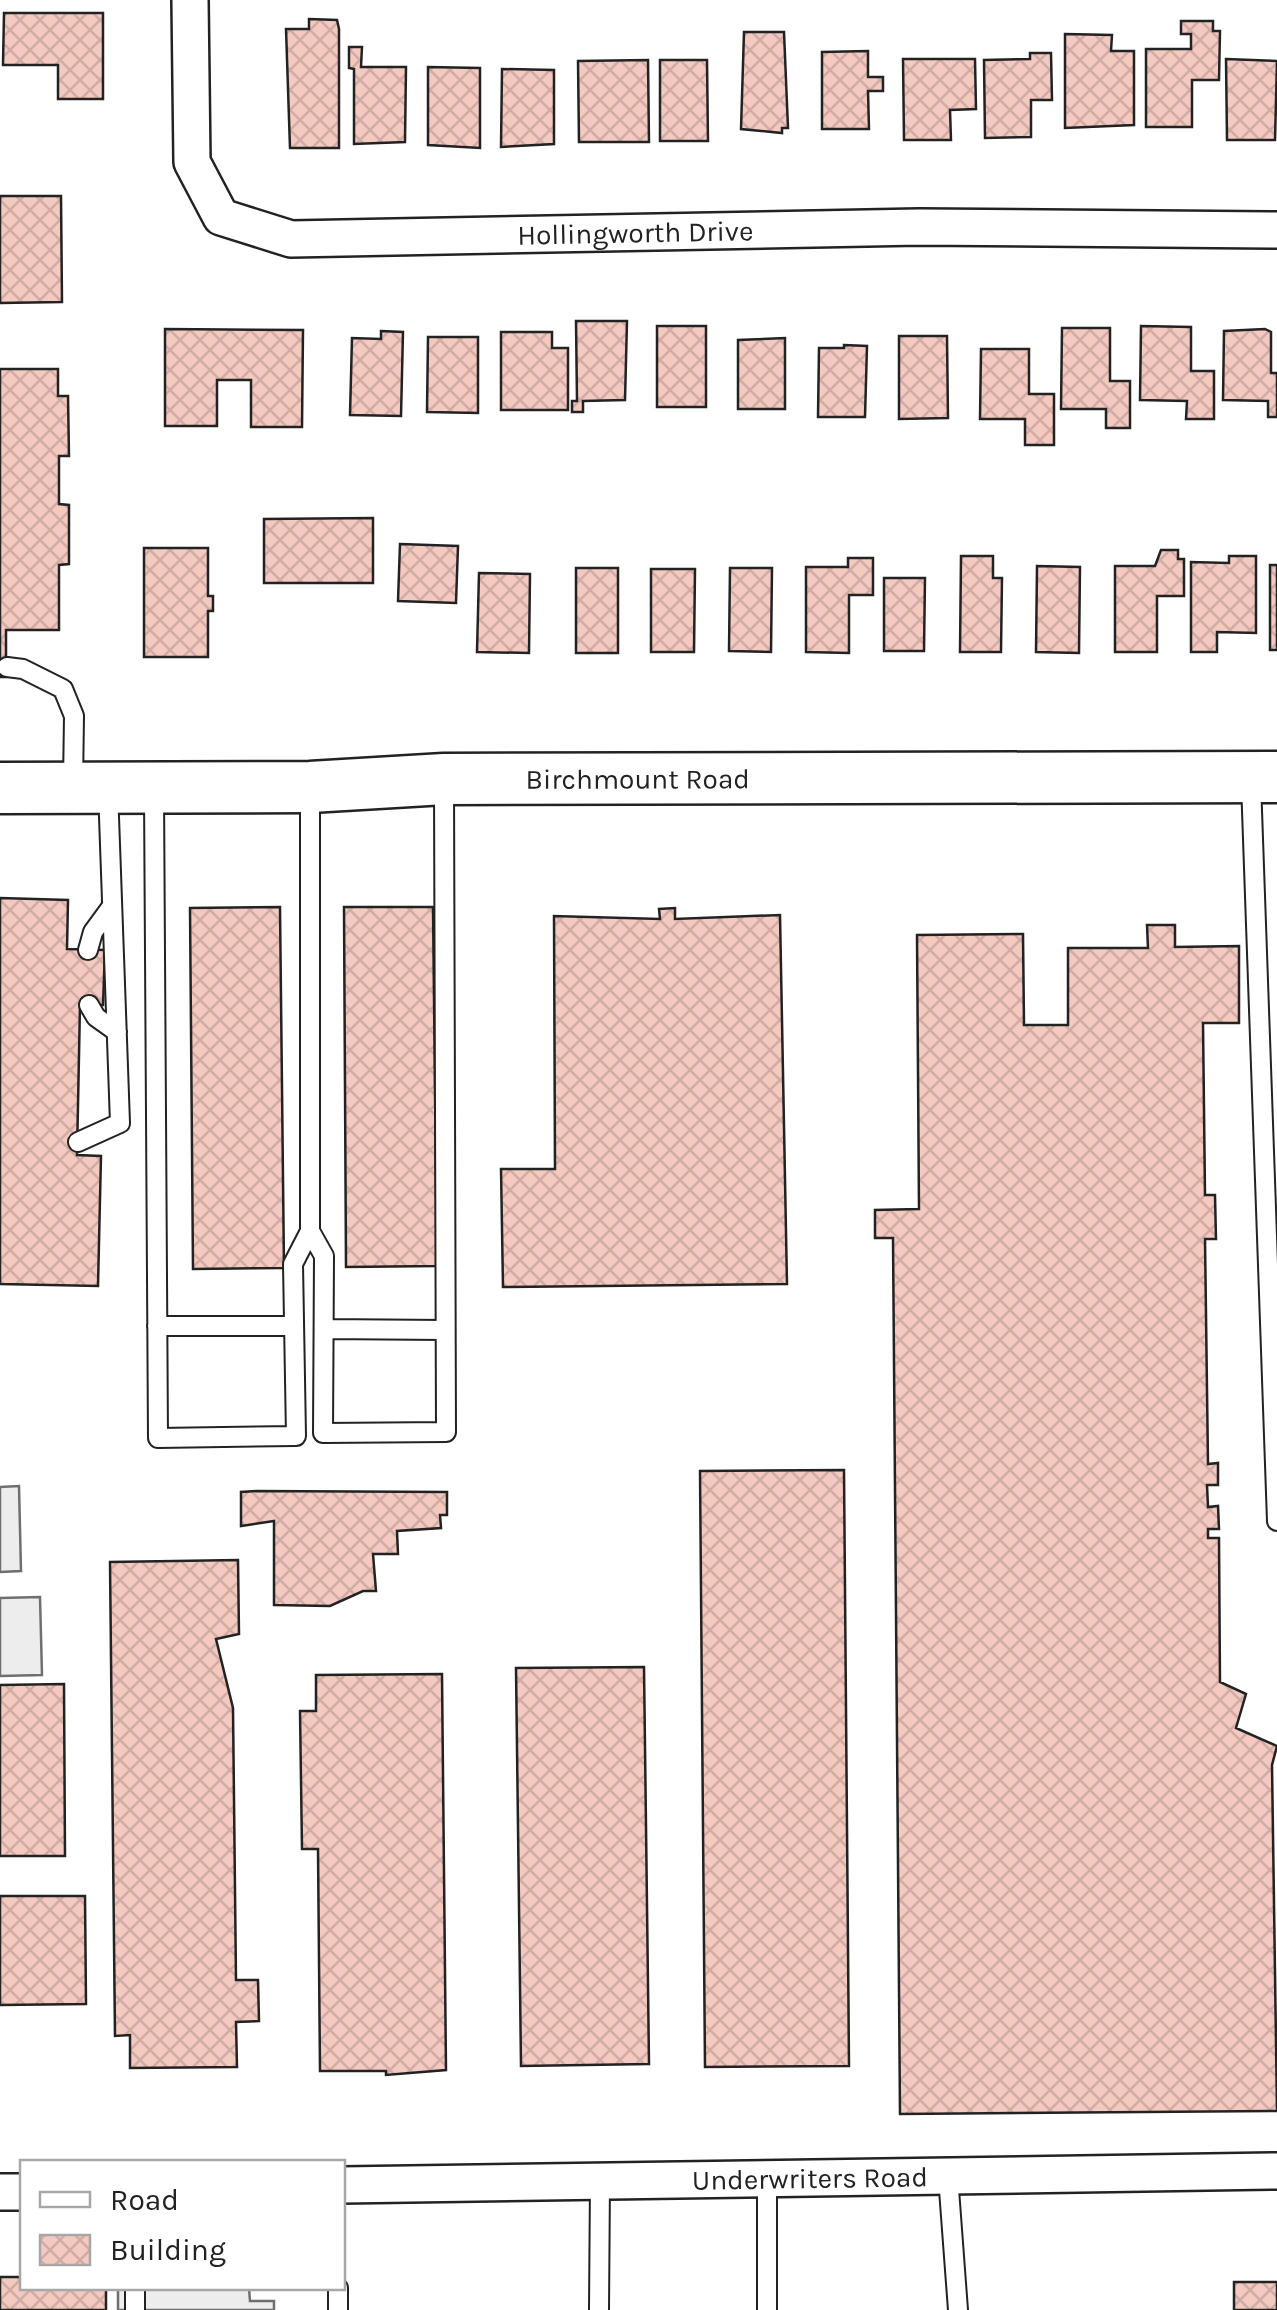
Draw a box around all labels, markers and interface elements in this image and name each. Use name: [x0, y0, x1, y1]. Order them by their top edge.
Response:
street label: Hollingworth Drive: [517, 214, 754, 252]
street label: Birchmount Road: [526, 762, 750, 796]
legend: [20, 2160, 345, 2290]
street label: Underwriters Road: [692, 2160, 928, 2197]
text: Road: [110, 2182, 179, 2218]
text: Building: [110, 2232, 226, 2268]

